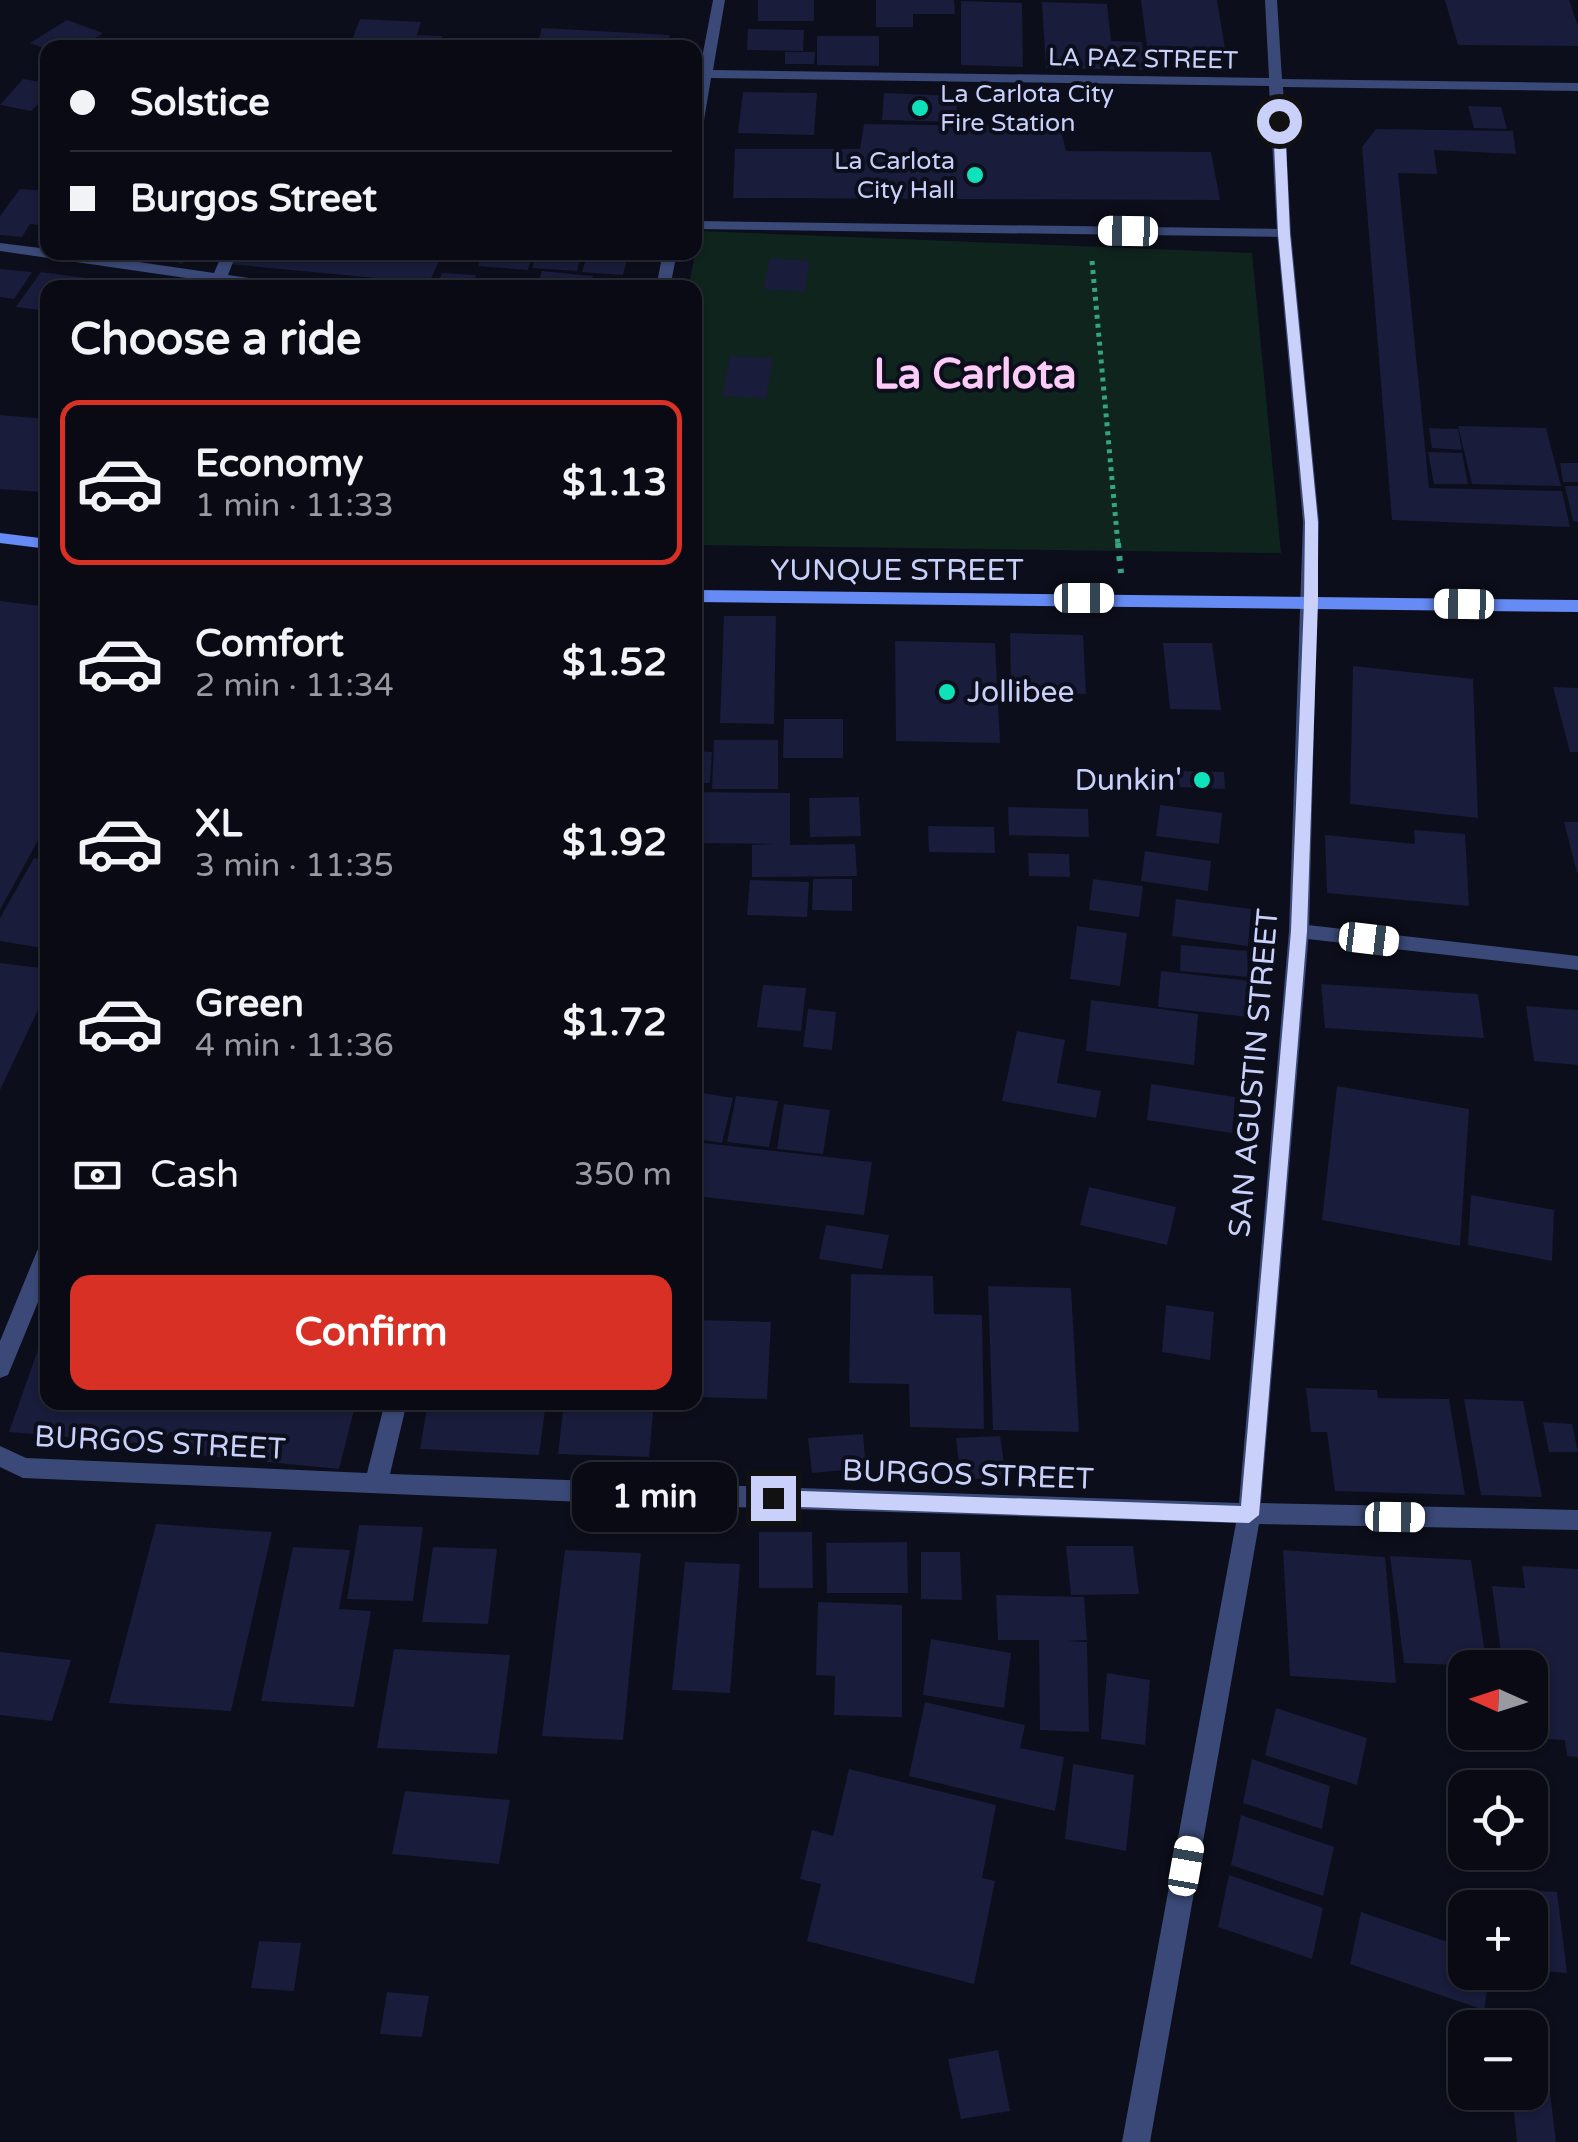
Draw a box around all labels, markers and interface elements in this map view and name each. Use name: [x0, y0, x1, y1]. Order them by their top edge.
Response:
street label: LA PAZ STREET: [1048, 42, 1238, 76]
place label: La Carlota City Fire Station: [940, 79, 1114, 138]
text: Solstice: [130, 80, 270, 126]
marker: La Carlota City Fire Station: [909, 97, 931, 119]
route start: [1257, 99, 1302, 144]
place label: La Carlota City Hall: [834, 146, 955, 205]
marker: La Carlota City Hall: [964, 164, 986, 186]
text: Burgos Street: [130, 176, 377, 222]
car: [1098, 215, 1158, 247]
text: Choose a ride: [70, 313, 361, 367]
district label: La Carlota: [873, 349, 1077, 400]
icon: car: [75, 438, 165, 528]
text: Economy: [195, 441, 363, 487]
text: $1.13: [562, 460, 667, 506]
text: 1 min · 11:33: [195, 487, 394, 525]
street label: YUNQUE STREET: [770, 552, 1024, 589]
car: [1054, 583, 1114, 613]
car: [1434, 588, 1494, 620]
icon: car: [75, 618, 165, 708]
text: Comfort: [195, 621, 344, 667]
text: $1.52: [562, 640, 667, 686]
text: 2 min · 11:34: [195, 667, 394, 705]
place label: Jollibee: [967, 674, 1075, 711]
marker: Jollibee: [936, 681, 958, 703]
place label: Dunkin': [1074, 762, 1182, 799]
marker: Dunkin': [1191, 769, 1213, 791]
icon: car: [75, 798, 165, 888]
text: XL: [195, 801, 242, 847]
text: $1.92: [562, 820, 667, 866]
text: 3 min · 11:35: [195, 847, 394, 885]
street label: SAN AGUSTIN STREET: [1221, 907, 1287, 1239]
car: [1337, 920, 1401, 958]
icon: car: [75, 978, 165, 1068]
text: Green: [195, 981, 304, 1027]
text: $1.72: [562, 1000, 667, 1046]
text: 4 min · 11:36: [195, 1027, 394, 1065]
icon: cash: [70, 1148, 125, 1203]
text: Cash: [150, 1152, 239, 1198]
text: 350 m: [574, 1156, 672, 1194]
button: Confirm: [70, 1275, 672, 1390]
street label: BURGOS STREET: [33, 1418, 287, 1468]
street label: BURGOS STREET: [842, 1452, 1094, 1498]
callout: 1 min: [573, 1463, 738, 1533]
route end: [751, 1476, 796, 1521]
text: 1 min: [612, 1478, 697, 1516]
car: [1365, 1501, 1425, 1533]
north arrow: [1448, 1650, 1548, 1750]
map controls: [1448, 1650, 1548, 2110]
button: locate: [1448, 1770, 1548, 1870]
car: [1166, 1834, 1206, 1898]
button: +: [1448, 1890, 1548, 1990]
button: −: [1448, 2010, 1548, 2110]

